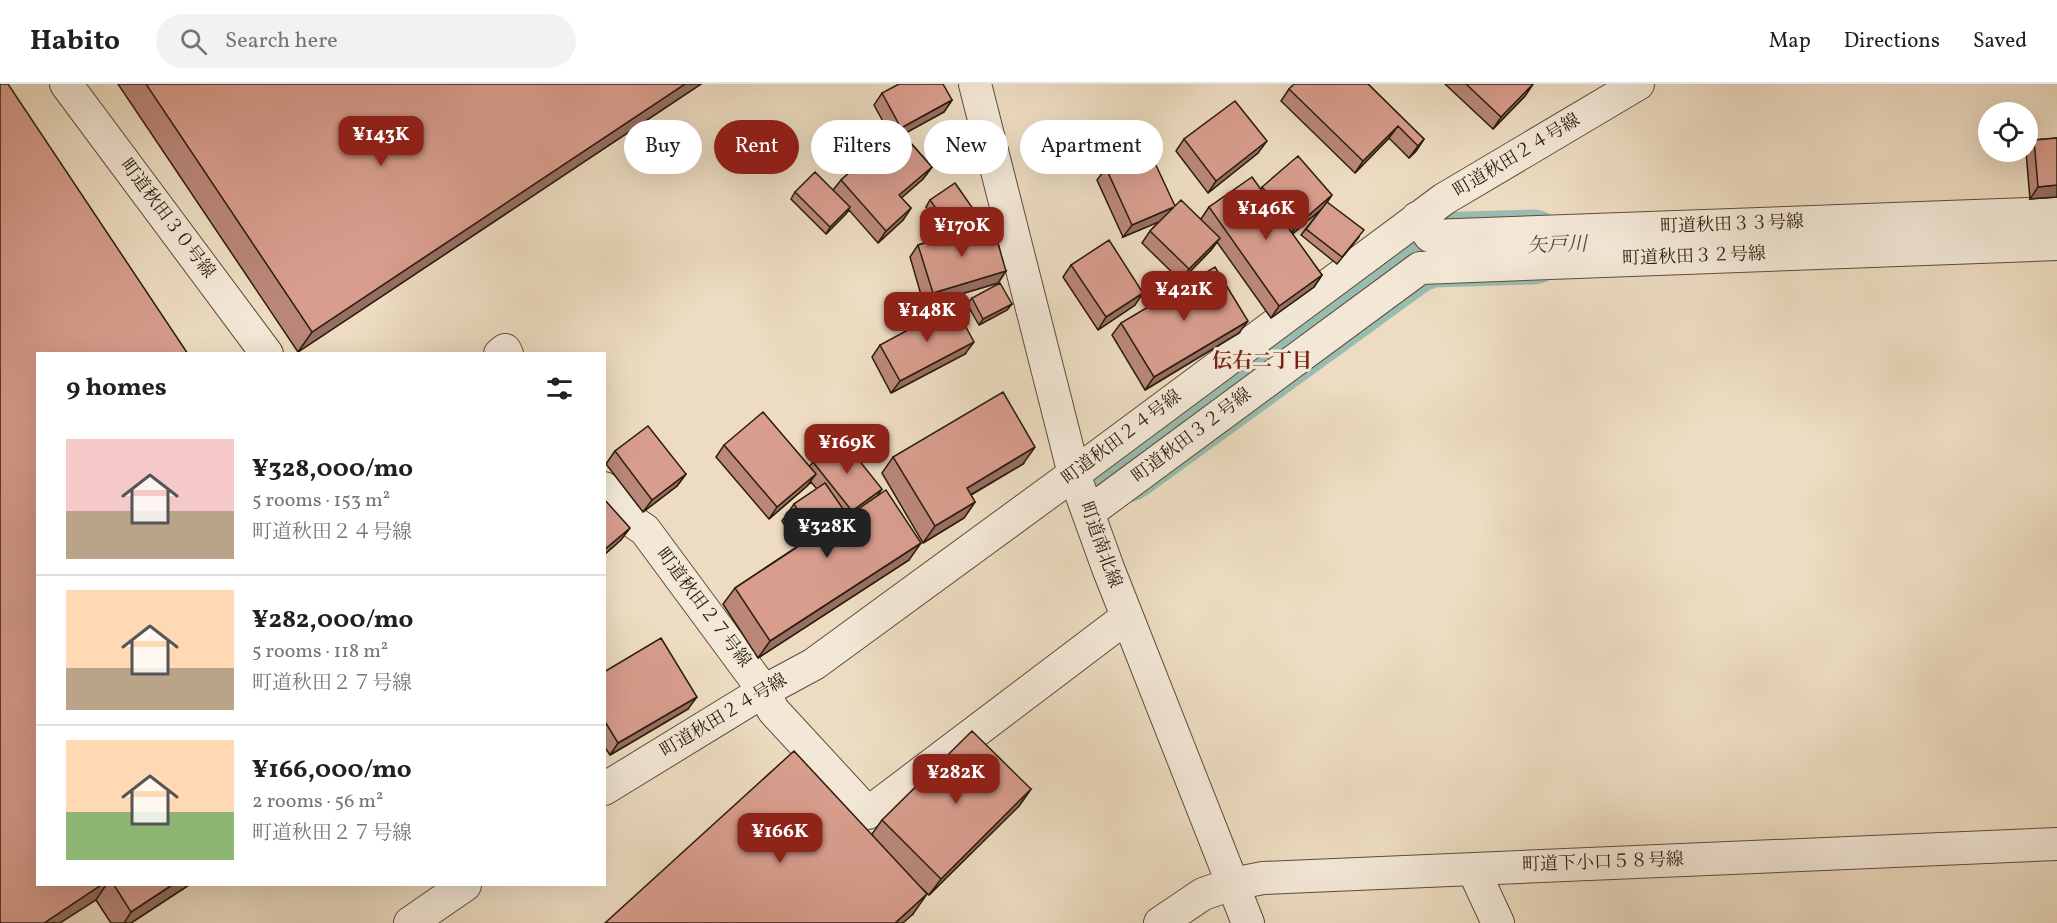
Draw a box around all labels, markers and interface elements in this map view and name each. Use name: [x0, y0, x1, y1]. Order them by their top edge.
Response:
search box: [156, 14, 576, 68]
text: Habito: [30, 22, 120, 61]
icon: search: [177, 25, 210, 58]
text: Search here: [225, 26, 338, 57]
text: Map: [1769, 27, 1811, 56]
text: Directions: [1844, 27, 1940, 56]
text: Saved: [1973, 27, 2027, 56]
map controls: [1978, 102, 2038, 162]
button: locate: [1978, 102, 2038, 162]
street label: 町道秋田２４号線: [1449, 108, 1585, 204]
pin: ¥143K: [339, 116, 423, 167]
chip: Buy: [624, 120, 702, 174]
chip: Rent: [714, 120, 799, 174]
chip: Filters: [811, 120, 912, 174]
chip: New: [924, 120, 1008, 174]
chip: Apartment: [1020, 120, 1163, 174]
text: ¥143K: [353, 121, 409, 149]
street label: 町道秋田３０号線: [114, 154, 220, 284]
pin: ¥146K: [1224, 190, 1308, 241]
text: ¥146K: [1237, 195, 1295, 223]
pin: ¥170K: [920, 207, 1004, 258]
street label: 町道秋田３３号線: [1660, 210, 1804, 240]
text: ¥170K: [934, 212, 990, 240]
water label: 矢戸川: [1527, 231, 1589, 261]
street label: 町道秋田３２号線: [1622, 242, 1766, 272]
pin: ¥421K: [1142, 271, 1226, 322]
text: ¥421K: [1155, 276, 1213, 304]
pin: ¥148K: [885, 292, 969, 343]
text: ¥148K: [898, 297, 956, 325]
district label: 伝右二丁目: [1212, 348, 1312, 376]
text: 9 homes: [66, 370, 167, 406]
icon: filters: [543, 372, 576, 405]
street label: 町道秋田３２号線: [1127, 383, 1257, 489]
street label: 町道秋田２４号線: [1057, 385, 1187, 491]
pin: ¥169K: [805, 424, 889, 475]
text: ¥169K: [818, 429, 876, 457]
text: ¥328,000/mo: [252, 451, 413, 487]
icon: home: [114, 463, 186, 535]
text: 5 rooms · 153 m²: [252, 487, 390, 515]
street label: 町道南北線: [1073, 498, 1127, 592]
pin: ¥328K: [785, 508, 869, 559]
text: ¥328K: [798, 513, 856, 541]
text: 町道秋田２４号線: [252, 519, 412, 547]
street label: 町道秋田２７号線: [650, 543, 756, 673]
text: ¥282,000/mo: [252, 602, 413, 638]
icon: home: [114, 614, 186, 686]
text: 5 rooms · 118 m²: [252, 638, 388, 666]
street label: 町道秋田２４号線: [656, 668, 792, 764]
text: 町道秋田２７号線: [252, 670, 412, 698]
text: ¥166,000/mo: [252, 752, 412, 788]
pin: ¥282K: [914, 754, 998, 805]
text: ¥282K: [927, 759, 985, 787]
icon: home: [114, 764, 186, 836]
text: 2 rooms · 56 m²: [252, 788, 383, 816]
pin: ¥166K: [738, 813, 822, 864]
text: ¥166K: [751, 818, 809, 846]
text: 町道秋田２７号線: [252, 820, 412, 848]
street label: 町道下小口５８号線: [1522, 848, 1684, 878]

